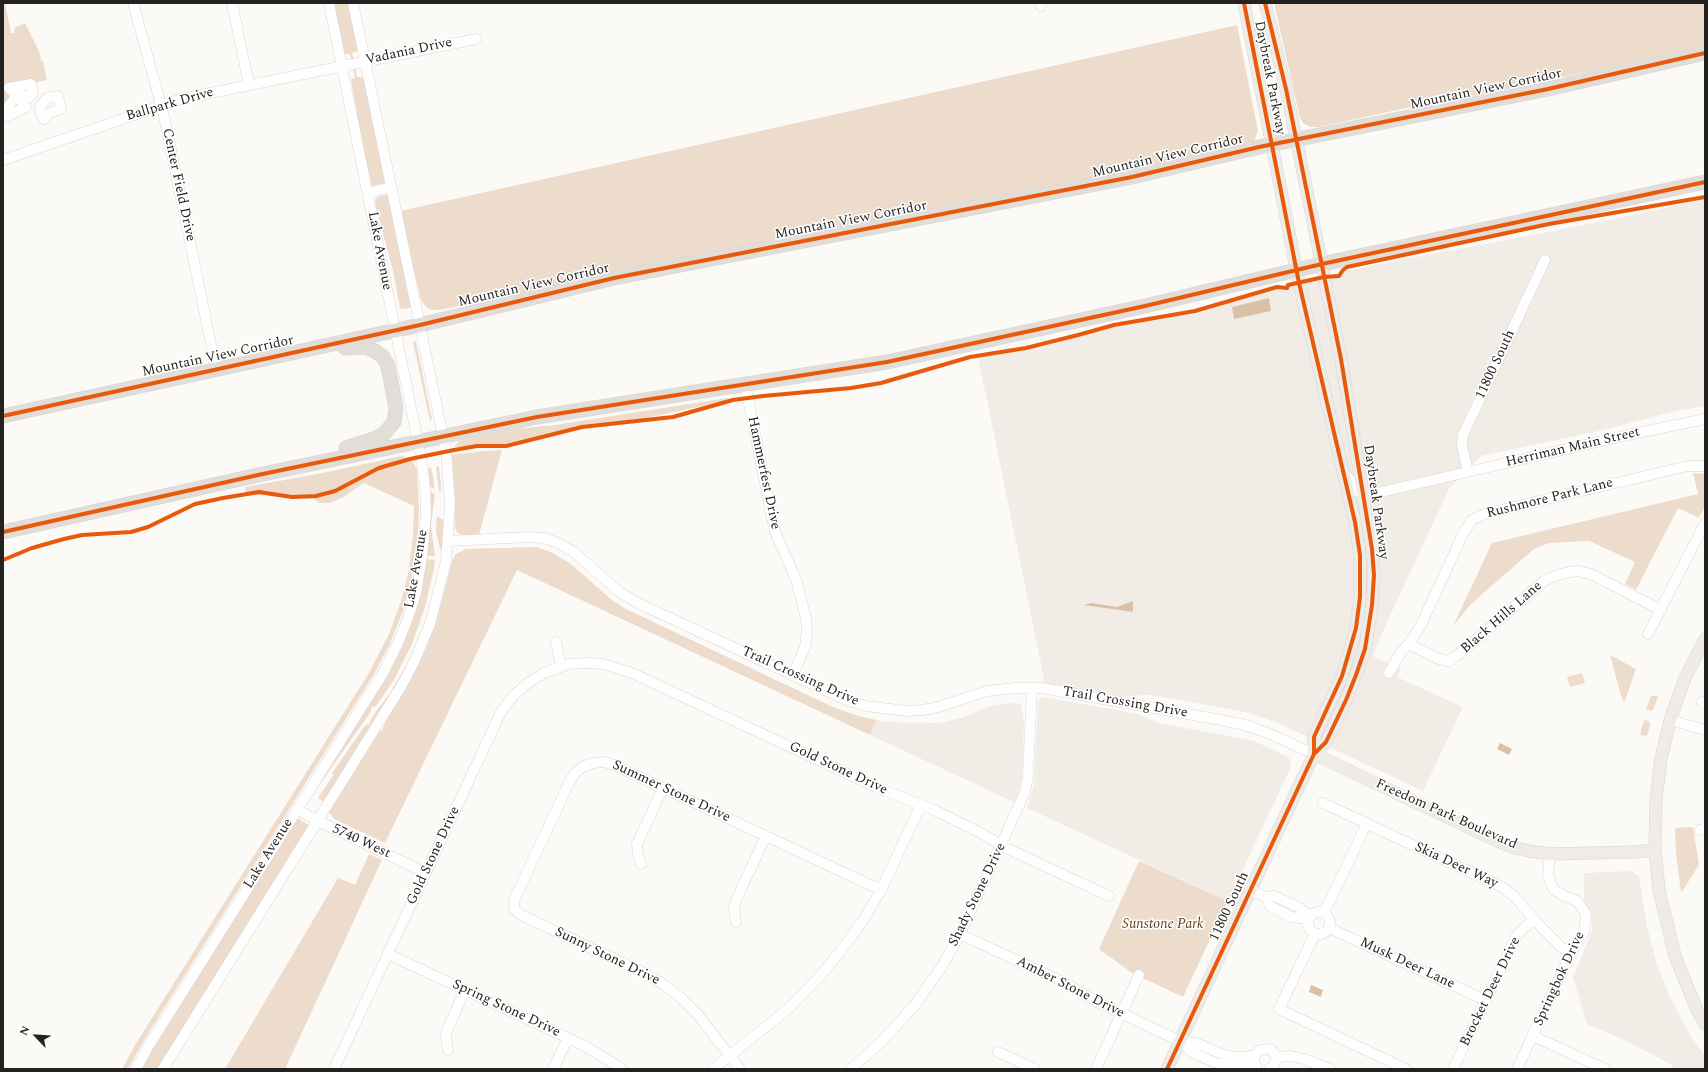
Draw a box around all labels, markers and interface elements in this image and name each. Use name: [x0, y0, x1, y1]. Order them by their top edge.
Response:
street label: Daybreak Parkway: [1250, 20, 1288, 136]
street label: Vadania Drive: [364, 35, 454, 69]
street label: Mountain View Corridor: [1409, 66, 1563, 114]
street label: Ballpark Drive: [124, 84, 216, 126]
street label: Center Field Drive: [158, 127, 198, 243]
street label: Mountain View Corridor: [1091, 131, 1245, 183]
street label: Mountain View Corridor: [774, 198, 928, 244]
street label: Lake Avenue: [363, 210, 395, 292]
street label: Mountain View Corridor: [457, 260, 611, 312]
street label: 11800 South: [1473, 328, 1519, 402]
street label: Mountain View Corridor: [141, 333, 295, 381]
street label: Hammerfest Drive: [743, 415, 783, 531]
street label: Herriman Main Street: [1504, 424, 1642, 472]
street label: Daybreak Parkway: [1359, 444, 1391, 560]
street label: Rushmore Park Lane: [1485, 475, 1615, 523]
street label: Lake Avenue: [402, 528, 432, 610]
street label: Black Hills Lane: [1458, 578, 1546, 658]
street label: Trail Crossing Drive: [739, 644, 861, 710]
street label: Trail Crossing Drive: [1061, 684, 1189, 722]
street label: Gold Stone Drive: [786, 739, 890, 799]
street label: Summer Stone Drive: [609, 757, 733, 827]
street label: Freedom Park Boulevard: [1373, 776, 1519, 854]
street label: Gold Stone Drive: [404, 804, 464, 908]
street label: Lake Avenue: [241, 816, 297, 892]
street label: 5740 West: [329, 821, 393, 863]
street label: Skia Deer Way: [1412, 839, 1500, 893]
street label: Shady Stone Drive: [946, 840, 1010, 950]
street label: 11800 South: [1207, 870, 1253, 944]
park label: Sunstone Park: [1122, 917, 1204, 933]
street label: Sunny Stone Drive: [552, 924, 662, 990]
street label: Springbok Drive: [1531, 929, 1589, 1029]
street label: Musk Deer Lane: [1357, 935, 1457, 993]
street label: Brocket Deer Drive: [1457, 935, 1525, 1049]
street label: Amber Stone Drive: [1013, 954, 1127, 1022]
street label: Spring Stone Drive: [449, 977, 563, 1041]
north arrow: [16, 1016, 56, 1056]
text: N: [15, 1023, 34, 1038]

